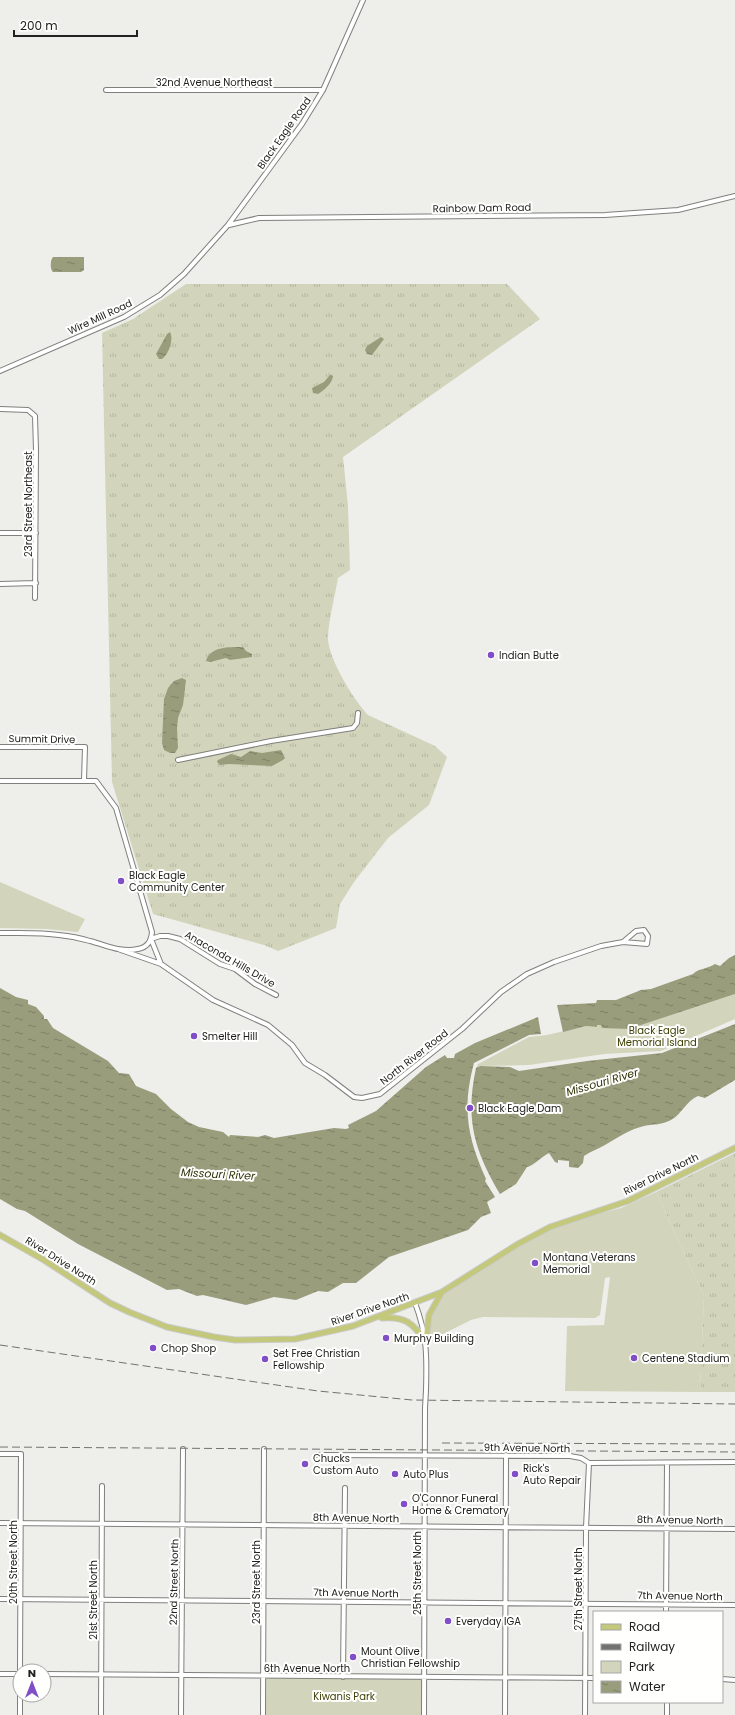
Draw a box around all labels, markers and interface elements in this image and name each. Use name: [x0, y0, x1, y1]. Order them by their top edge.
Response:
scale bar: [14, 12, 137, 38]
text: 200 m: [20, 17, 58, 34]
street label: 32nd Avenue Northeast: [156, 75, 273, 90]
street label: Black Eagle Road: [253, 94, 315, 172]
street label: Rainbow Dam Road: [433, 200, 531, 216]
street label: Wire Mill Road: [65, 296, 135, 338]
street label: 23rd Street Northeast: [21, 451, 36, 557]
place label: Indian Butte: [499, 648, 559, 663]
marker: Indian Butte: [486, 650, 496, 660]
street label: Summit Drive: [9, 731, 75, 747]
place label: Black Eagle Community Center: [129, 868, 225, 895]
marker: Black Eagle Community Center: [116, 876, 126, 886]
street label: Anaconda Hills Drive: [182, 927, 278, 991]
park label: Black Eagle Memorial Island: [617, 1023, 697, 1050]
street label: North River Road: [377, 1026, 451, 1088]
place label: Smelter Hill: [202, 1029, 257, 1044]
marker: Smelter Hill: [189, 1031, 199, 1041]
water label: Missouri River: [564, 1064, 641, 1100]
place label: Black Eagle Dam: [478, 1101, 561, 1116]
marker: Black Eagle Dam: [465, 1103, 475, 1113]
street label: River Drive North: [621, 1149, 701, 1199]
water label: Missouri River: [180, 1164, 256, 1184]
street label: River Drive North: [22, 1233, 100, 1289]
place label: Montana Veterans Memorial: [543, 1250, 636, 1277]
marker: Montana Veterans Memorial: [530, 1258, 540, 1268]
street label: River Drive North: [329, 1289, 411, 1329]
place label: Murphy Building: [394, 1331, 474, 1346]
marker: Murphy Building: [381, 1333, 391, 1343]
place label: Chop Shop: [161, 1341, 217, 1356]
marker: Chop Shop: [148, 1343, 158, 1353]
place label: Set Free Christian Fellowship: [273, 1346, 360, 1373]
place label: Centene Stadium: [642, 1351, 730, 1366]
marker: Centene Stadium: [629, 1353, 639, 1363]
marker: Set Free Christian Fellowship: [260, 1354, 270, 1364]
street label: 9th Avenue North: [484, 1440, 570, 1456]
place label: Chucks Custom Auto: [313, 1451, 379, 1478]
marker: Chucks Custom Auto: [300, 1459, 310, 1469]
place label: Rick's Auto Repair: [523, 1461, 581, 1488]
place label: Auto Plus: [403, 1467, 449, 1482]
marker: Auto Plus: [390, 1469, 400, 1479]
marker: Rick's Auto Repair: [510, 1469, 520, 1479]
place label: O'Connor Funeral Home & Crematory: [412, 1491, 509, 1518]
marker: O'Connor Funeral Home & Crematory: [399, 1499, 409, 1509]
street label: 8th Avenue North: [313, 1510, 399, 1526]
street label: 8th Avenue North: [637, 1512, 723, 1528]
street label: 20th Street North: [6, 1520, 21, 1604]
street label: 25th Street North: [410, 1531, 425, 1615]
street label: 22nd Street North: [166, 1539, 182, 1625]
street label: 23rd Street North: [249, 1540, 264, 1624]
street label: 27th Street North: [571, 1547, 586, 1631]
street label: 21st Street North: [86, 1560, 101, 1640]
street label: 7th Avenue North: [313, 1585, 399, 1601]
street label: 7th Avenue North: [637, 1588, 723, 1604]
legend: [593, 1611, 723, 1703]
place label: Everyday IGA: [456, 1614, 521, 1629]
marker: Everyday IGA: [443, 1616, 453, 1626]
text: Road: [629, 1618, 660, 1635]
text: Railway: [629, 1638, 675, 1655]
place label: Mount Olive Christian Fellowship: [361, 1644, 460, 1671]
marker: Mount Olive Christian Fellowship: [348, 1652, 358, 1662]
text: Park: [629, 1658, 656, 1675]
street label: 6th Avenue North: [264, 1661, 350, 1676]
north arrow: [12, 1663, 52, 1703]
text: N: [28, 1665, 36, 1681]
text: Water: [629, 1678, 666, 1695]
park label: Kiwanis Park: [313, 1689, 376, 1704]

